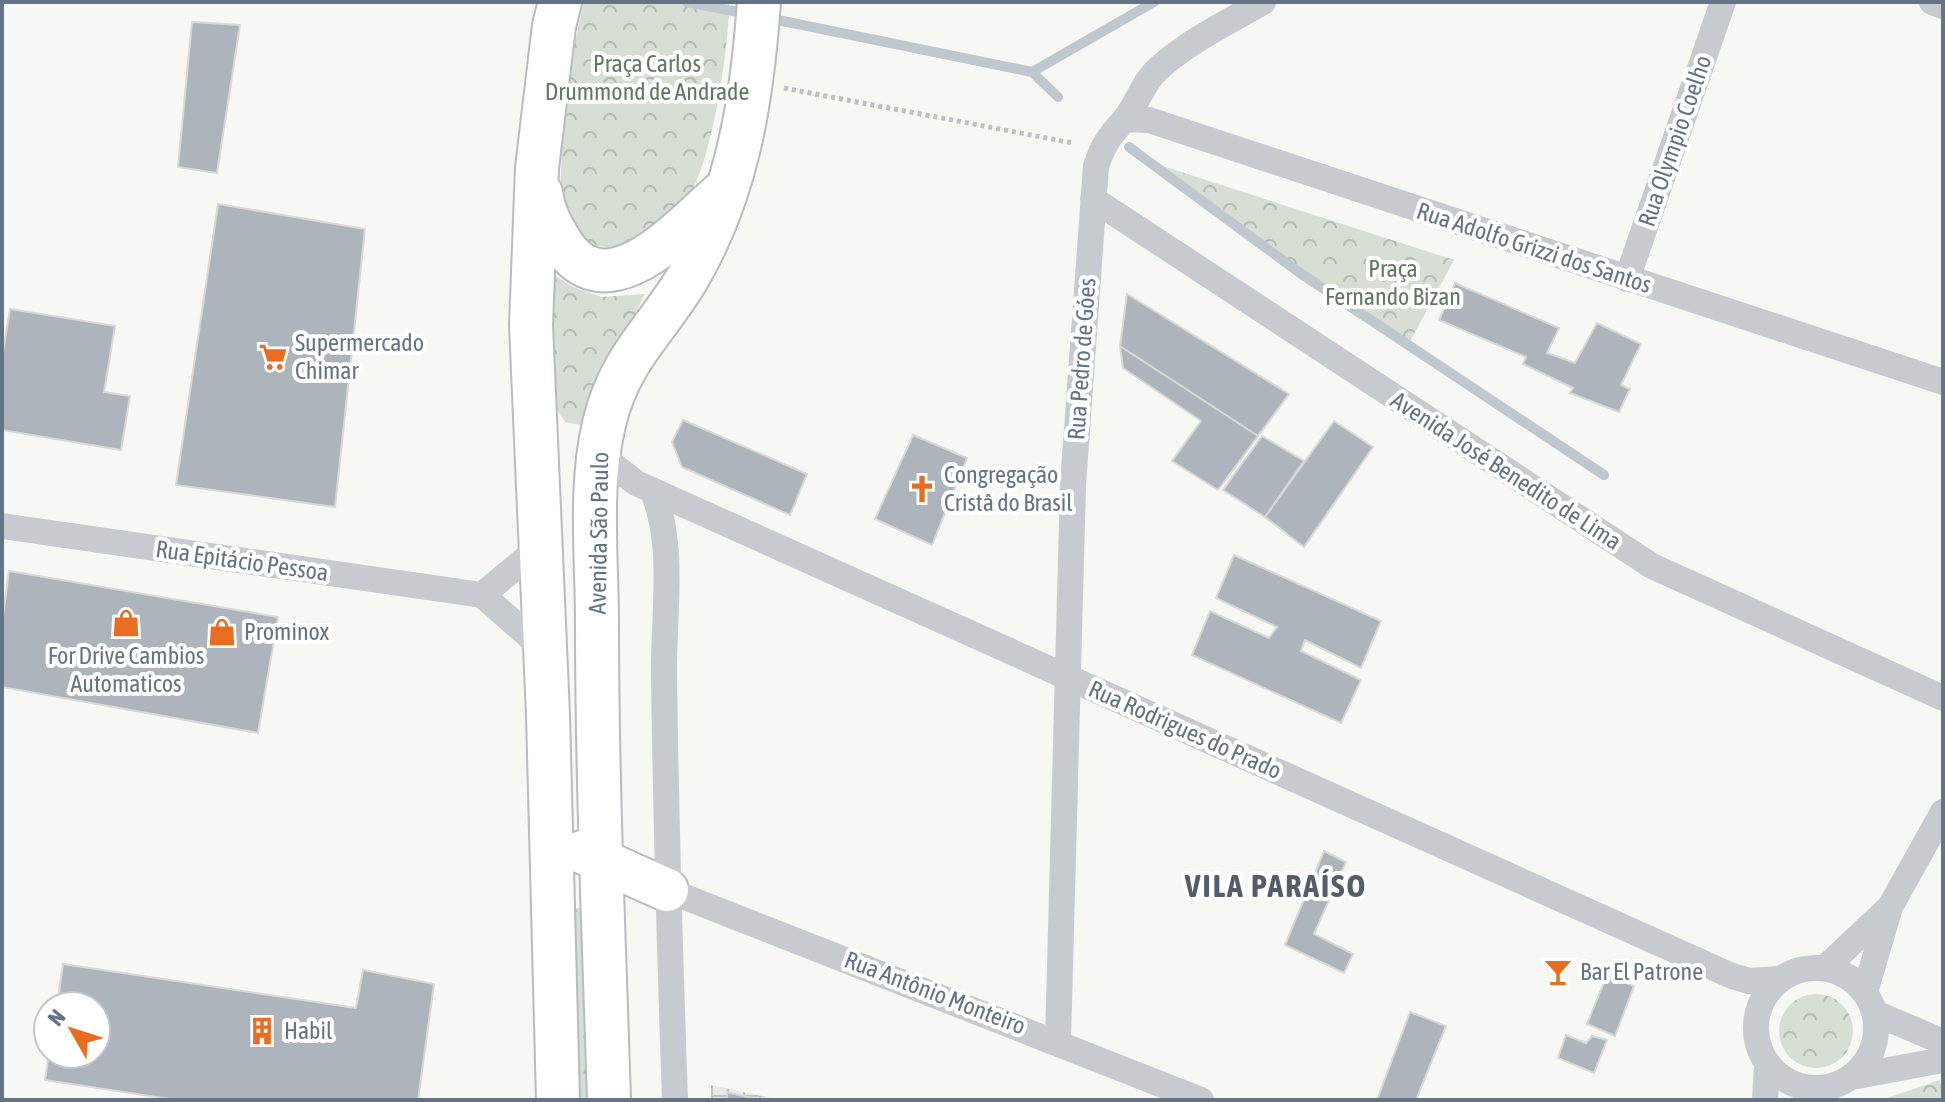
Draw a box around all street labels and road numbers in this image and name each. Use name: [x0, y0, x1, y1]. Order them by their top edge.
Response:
street label: Rua Olympio Coelho: [1633, 52, 1716, 230]
street label: Rua Adolfo Grizzi dos Santos: [1413, 197, 1655, 298]
street label: Rua Pedro de Góes: [1062, 277, 1101, 441]
street label: Avenida José Benedito de Lima: [1386, 386, 1626, 555]
street label: Avenida São Paulo: [584, 452, 613, 614]
street label: Rua Epitácio Pessoa: [154, 535, 330, 586]
street label: Rua Rodrigues do Prado: [1085, 675, 1286, 784]
street label: Rua Antônio Monteiro: [841, 946, 1029, 1039]

